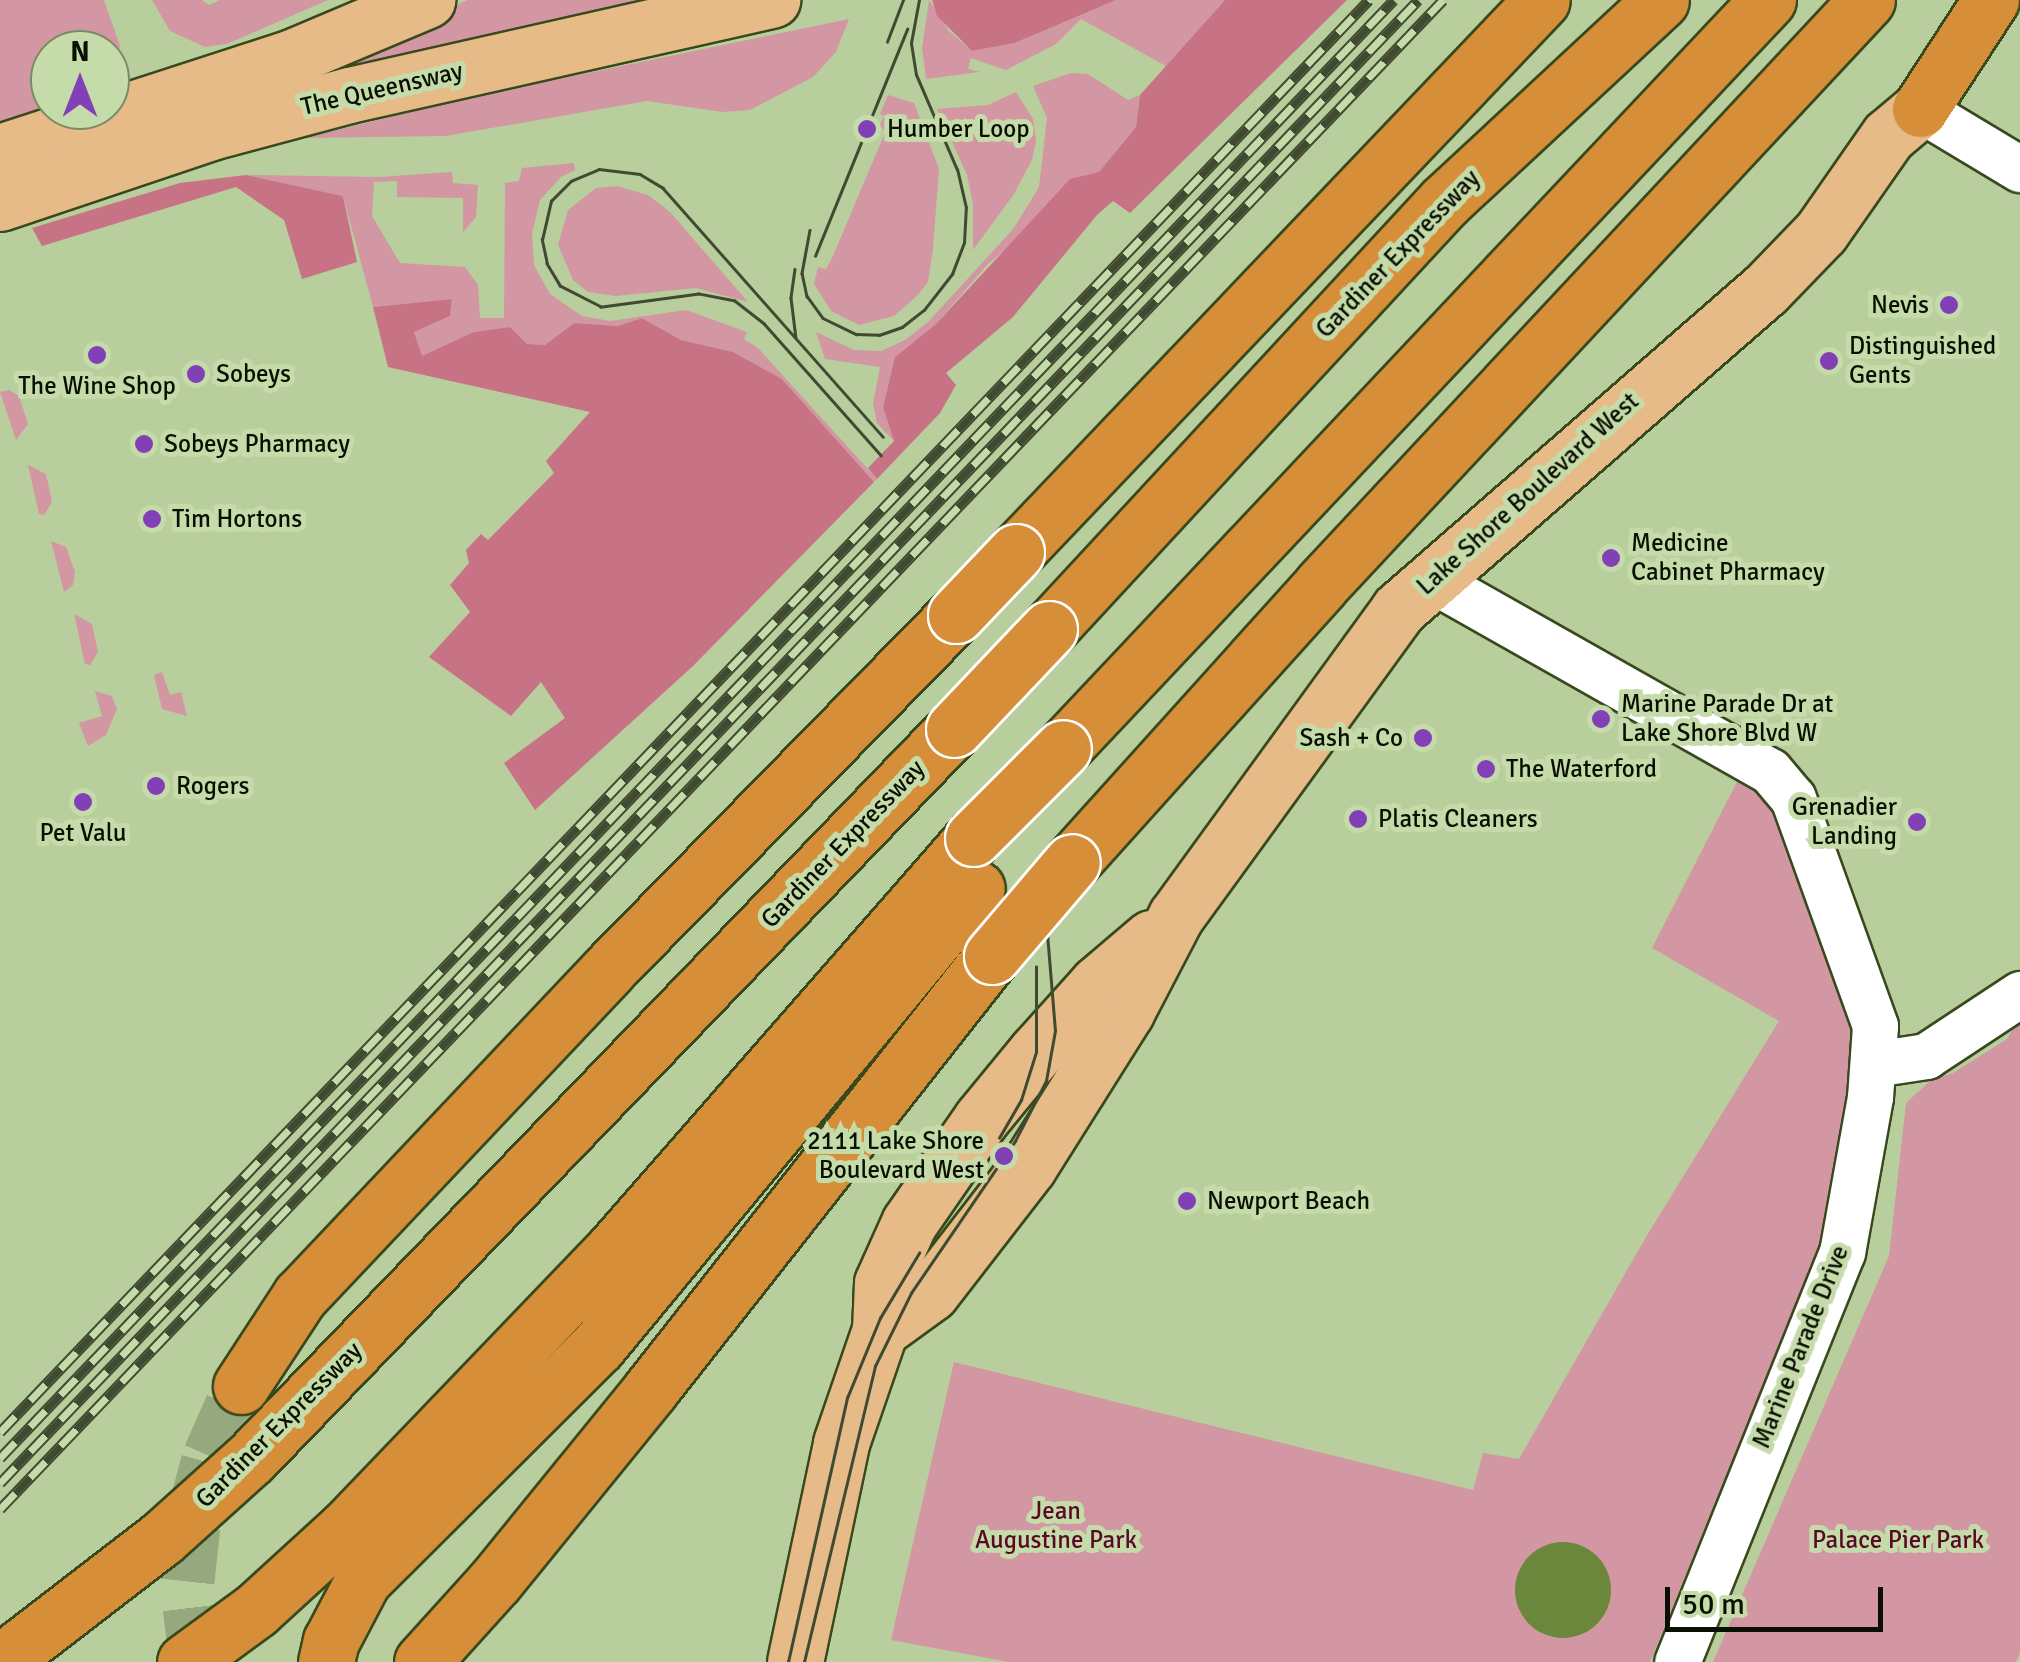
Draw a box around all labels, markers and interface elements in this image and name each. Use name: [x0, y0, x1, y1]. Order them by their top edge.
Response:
north arrow: [30, 30, 130, 130]
text: N: [70, 35, 90, 69]
street label: The Queensway: [298, 56, 466, 122]
place label: Humber Loop: [887, 114, 1030, 144]
marker: Humber Loop: [856, 118, 878, 140]
street label: Gardiner Expressway: [1310, 164, 1486, 344]
place label: Nevis: [1871, 290, 1929, 320]
marker: Nevis: [1938, 294, 1960, 316]
place label: Distinguished Gents: [1849, 332, 1996, 391]
marker: The Wine Shop: [86, 344, 108, 366]
marker: Distinguished Gents: [1818, 350, 1840, 372]
place label: Sobeys: [216, 359, 291, 389]
marker: Sobeys: [185, 363, 207, 385]
place label: The Wine Shop: [18, 371, 176, 401]
street label: Lake Shore Boulevard West: [1411, 386, 1645, 602]
place label: Sobeys Pharmacy: [164, 429, 350, 459]
marker: Sobeys Pharmacy: [133, 433, 155, 455]
place label: Tim Hortons: [172, 504, 302, 534]
marker: Tim Hortons: [141, 508, 163, 530]
place label: Medicine Cabinet Pharmacy: [1631, 529, 1825, 588]
marker: Medicine Cabinet Pharmacy: [1600, 547, 1622, 569]
place label: Marine Parade Dr at Lake Shore Blvd W: [1621, 690, 1833, 749]
marker: Marine Parade Dr at Lake Shore Blvd W: [1590, 708, 1612, 730]
place label: Sash + Co: [1299, 723, 1403, 753]
marker: Sash + Co: [1412, 727, 1434, 749]
street label: Gardiner Expressway: [755, 754, 931, 934]
place label: The Waterford: [1506, 754, 1657, 784]
marker: The Waterford: [1475, 758, 1497, 780]
place label: Rogers: [176, 771, 250, 801]
marker: Rogers: [145, 775, 167, 797]
marker: Pet Valu: [72, 791, 94, 813]
place label: Grenadier Landing: [1792, 793, 1897, 852]
place label: Platis Cleaners: [1378, 804, 1538, 834]
marker: Platis Cleaners: [1347, 808, 1369, 830]
marker: Grenadier Landing: [1906, 811, 1928, 833]
place label: Pet Valu: [39, 818, 127, 848]
place label: 2111 Lake Shore Boulevard West: [807, 1127, 984, 1186]
marker: 2111 Lake Shore Boulevard West: [993, 1145, 1015, 1167]
place label: Newport Beach: [1207, 1186, 1370, 1216]
marker: Newport Beach: [1176, 1190, 1198, 1212]
street label: Marine Parade Drive: [1747, 1241, 1855, 1453]
street label: Gardiner Expressway: [190, 1336, 368, 1514]
park label: Jean Augustine Park: [975, 1497, 1137, 1556]
park label: Palace Pier Park: [1812, 1525, 1984, 1555]
scale bar: [1670, 1567, 1888, 1629]
text: 50 m: [1682, 1586, 1745, 1623]

